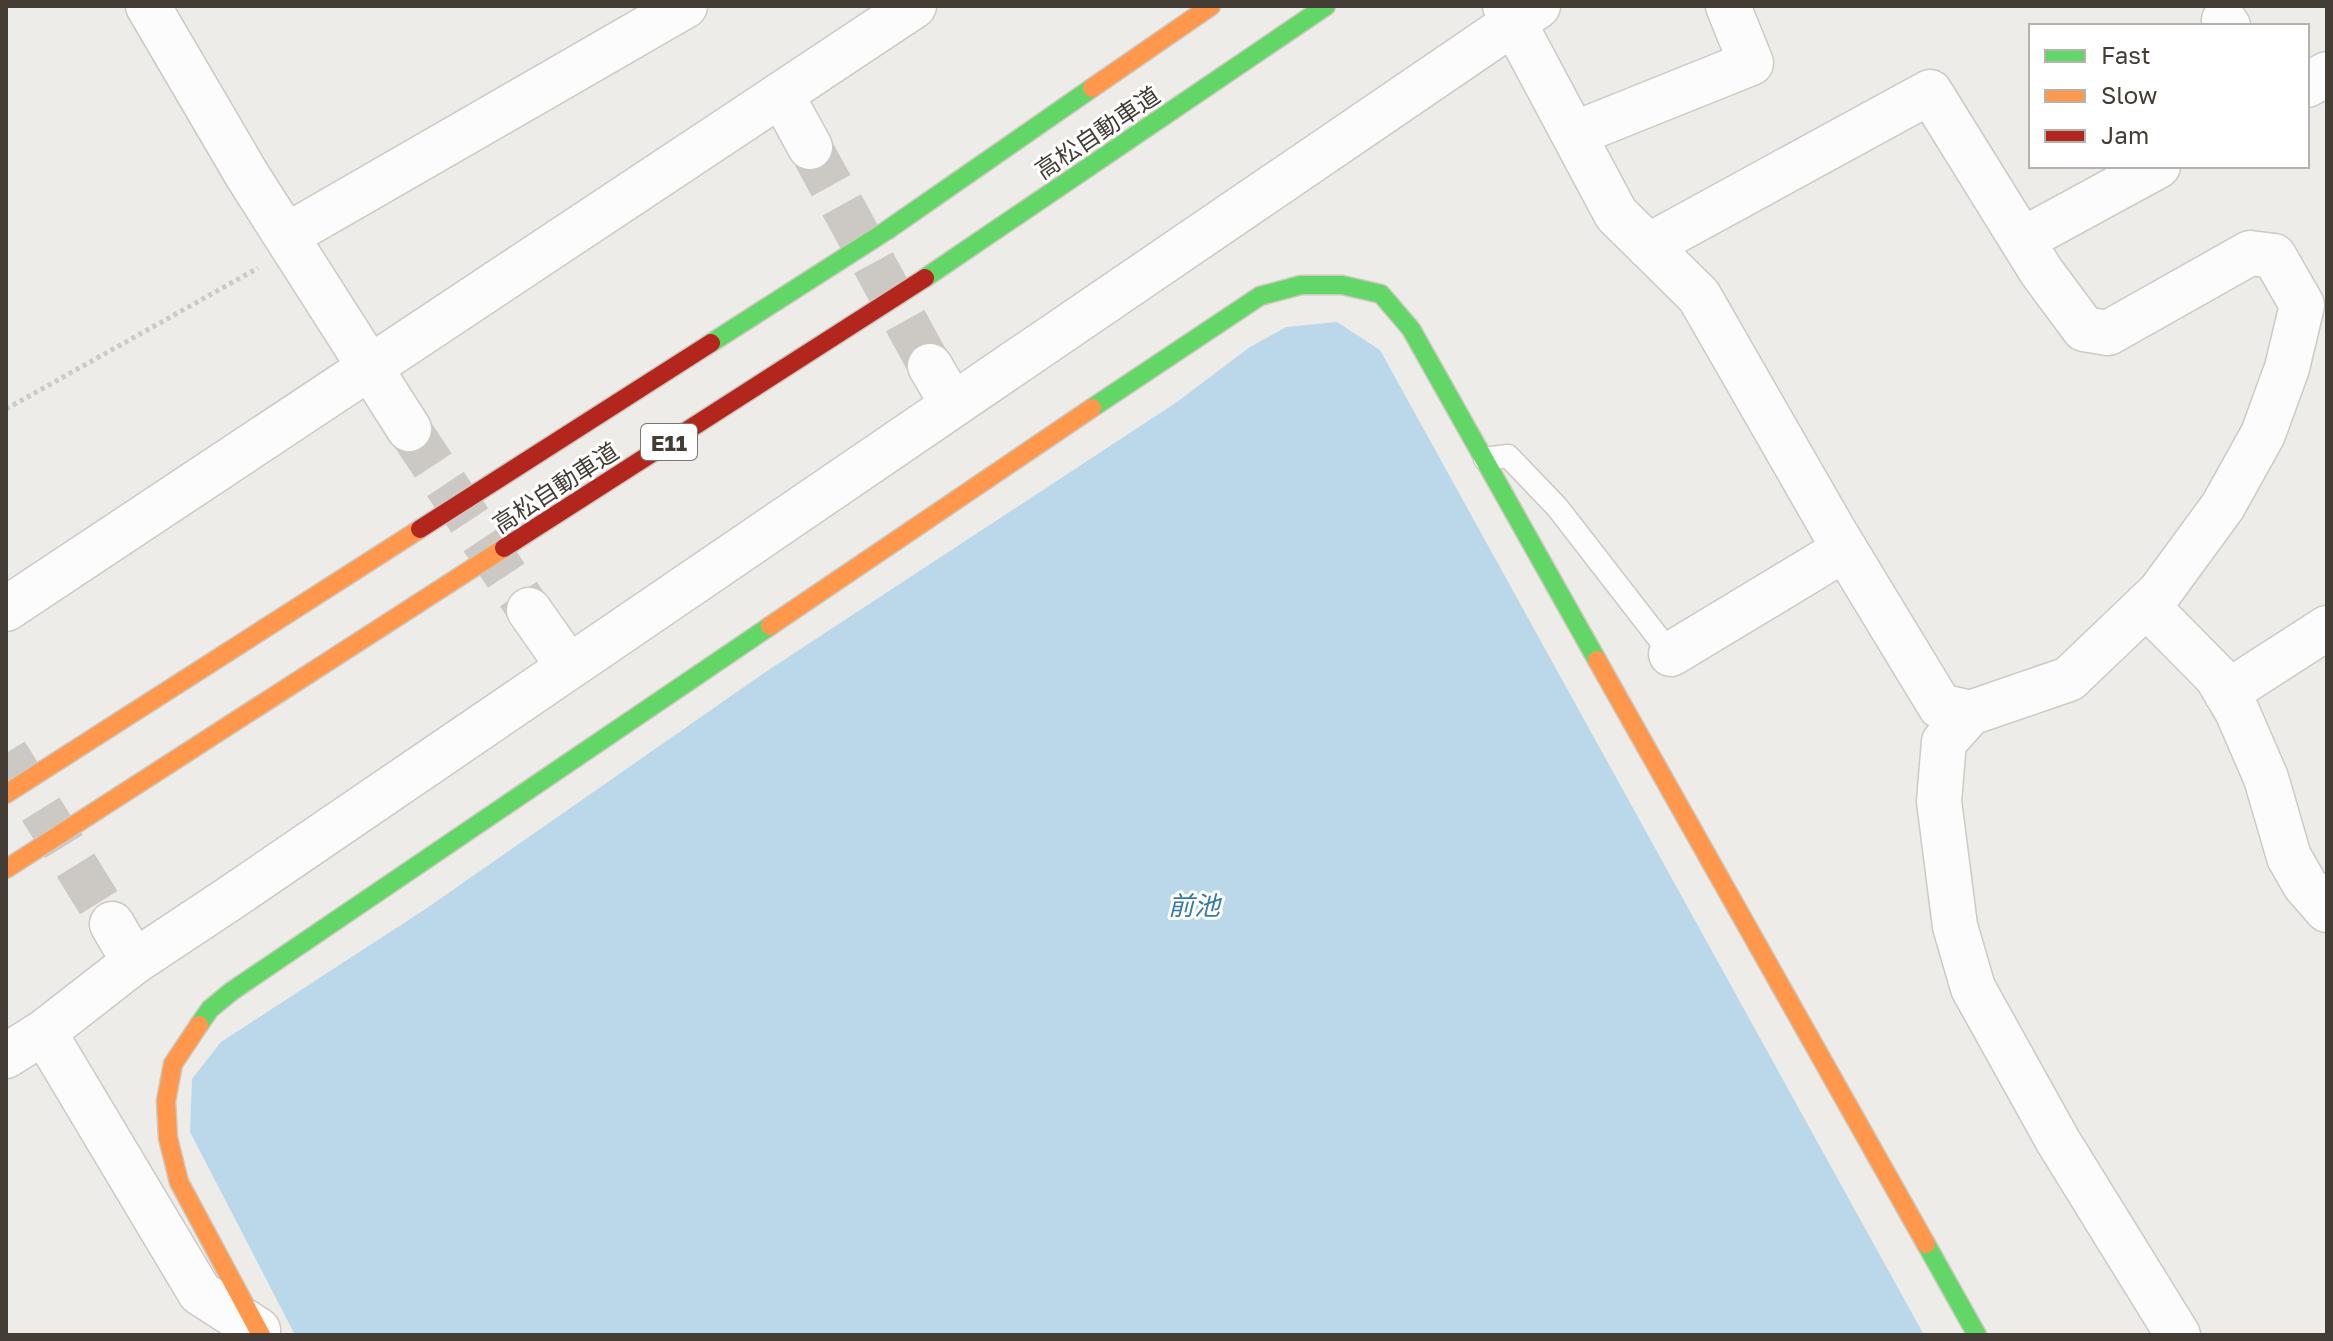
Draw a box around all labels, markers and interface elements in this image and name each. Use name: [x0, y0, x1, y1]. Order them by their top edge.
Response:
legend: [2029, 24, 2309, 168]
text: Fast: [2101, 40, 2151, 69]
street label: 高松自動車道: [1029, 80, 1165, 184]
text: Slow: [2101, 80, 2157, 109]
text: Jam: [2101, 120, 2149, 149]
road number: E11: [641, 424, 697, 460]
street label: 高松自動車道: [487, 436, 623, 538]
water label: 前池: [1168, 890, 1223, 921]

